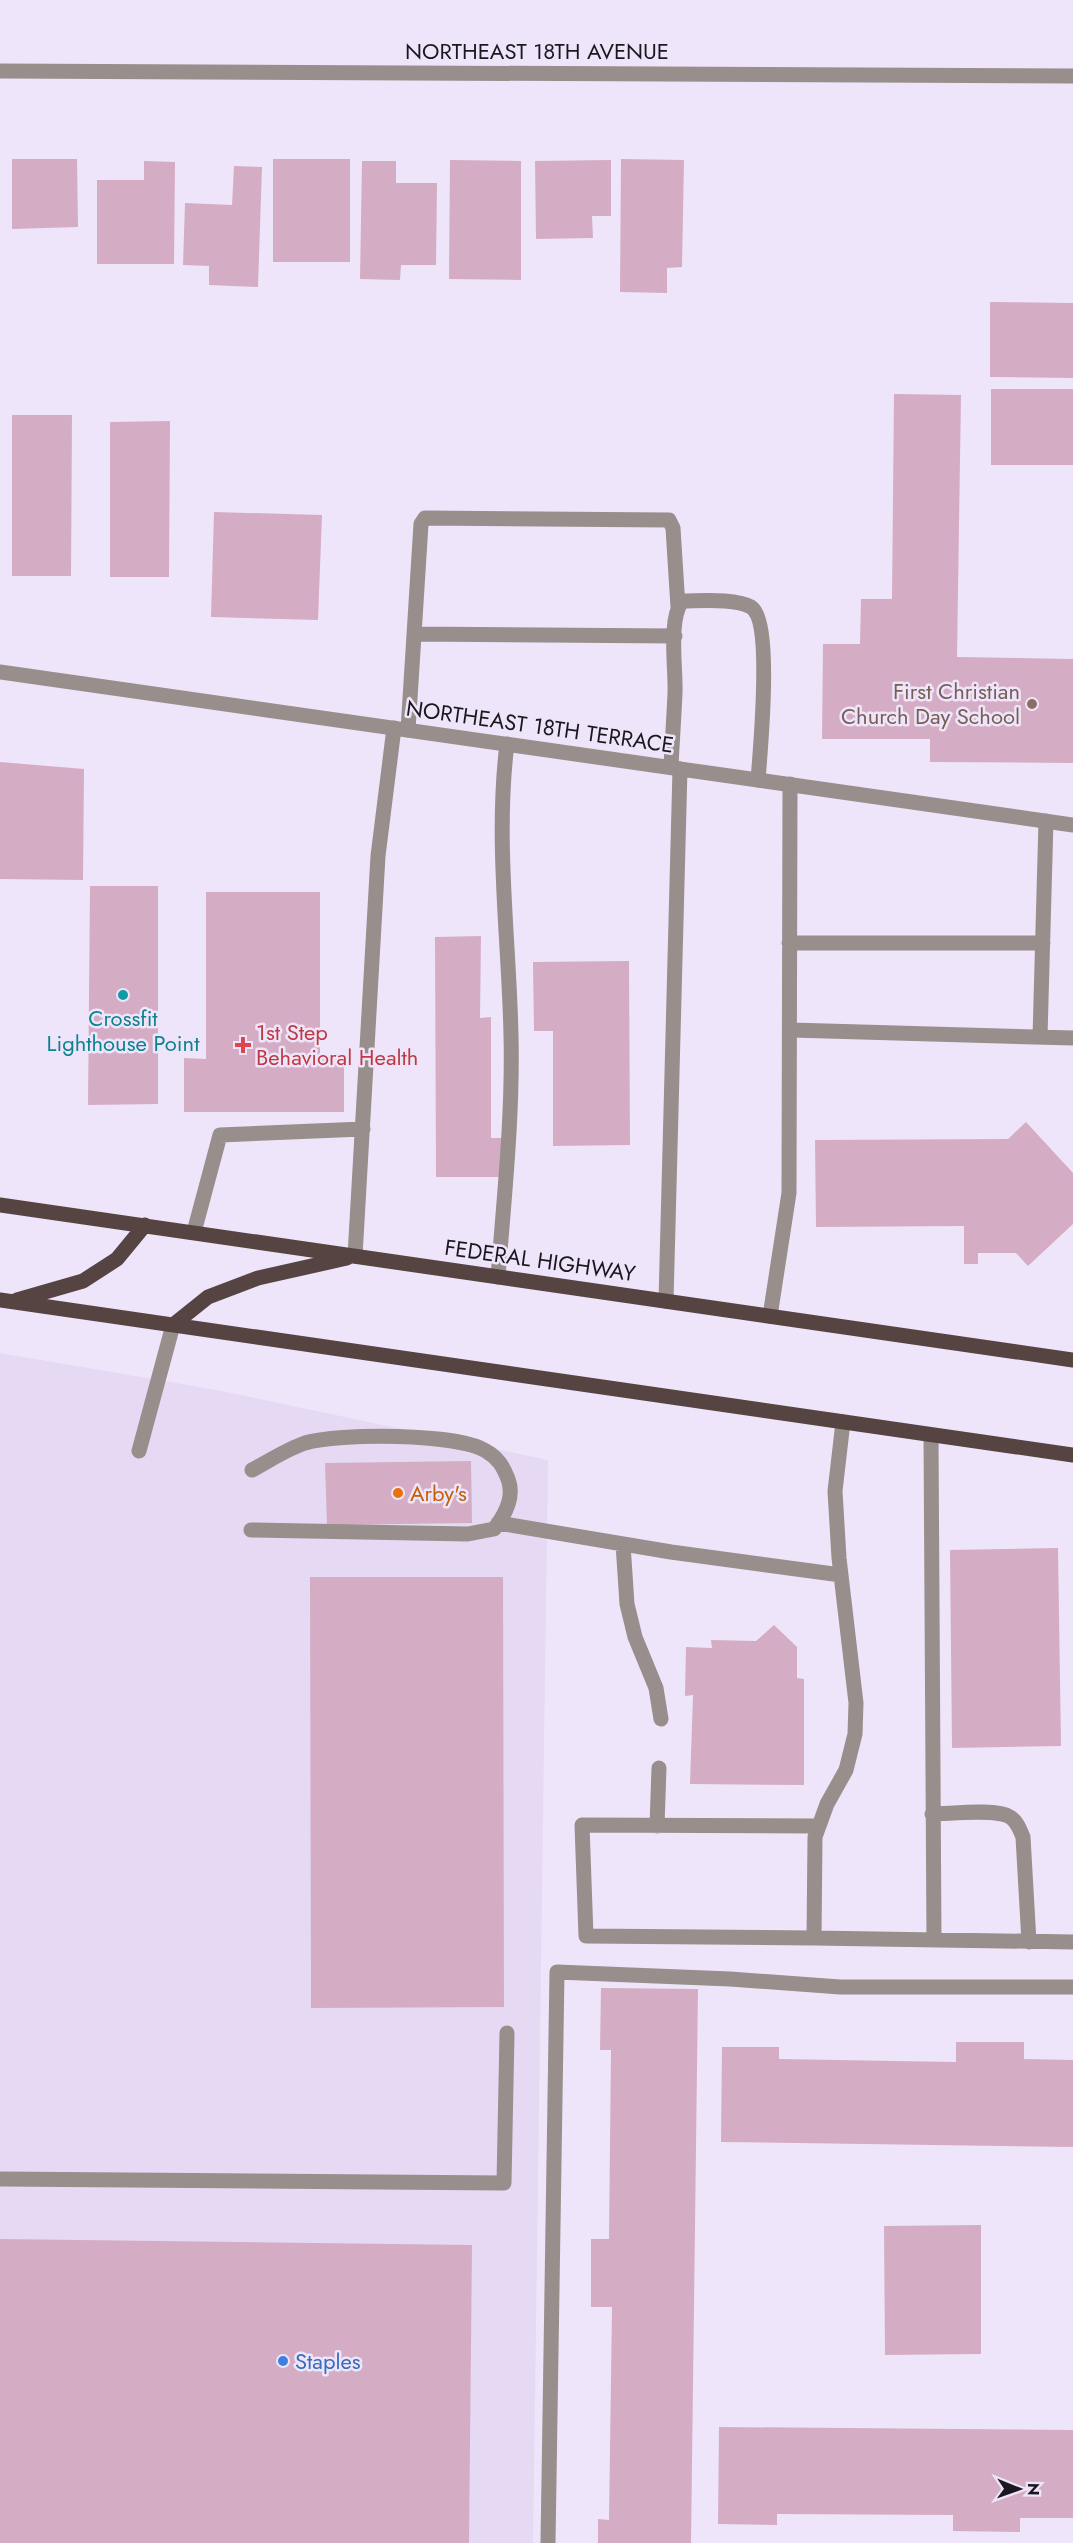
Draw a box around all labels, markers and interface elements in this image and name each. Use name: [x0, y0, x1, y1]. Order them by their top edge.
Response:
street label: NORTHEAST 18TH AVENUE: [405, 35, 669, 67]
place label: First Christian Church Day School: [841, 675, 1020, 732]
street label: NORTHEAST 18TH TERRACE: [404, 691, 676, 761]
marker: First Christian Church Day School: [1025, 697, 1039, 711]
marker: Crossfit Lighthouse Point: [116, 988, 130, 1002]
place label: Crossfit Lighthouse Point: [47, 1002, 200, 1059]
place label: 1st Step Behavioral Health: [256, 1016, 418, 1073]
marker: 1st Step Behavioral Health: [234, 1036, 252, 1054]
street label: FEDERAL HIGHWAY: [443, 1231, 638, 1289]
place label: Arby's: [410, 1477, 467, 1509]
marker: Arby's: [391, 1486, 405, 1500]
place label: Staples: [295, 2345, 361, 2377]
marker: Staples: [276, 2354, 290, 2368]
north arrow: [989, 2459, 1049, 2519]
text: N: [1022, 2483, 1045, 2496]

